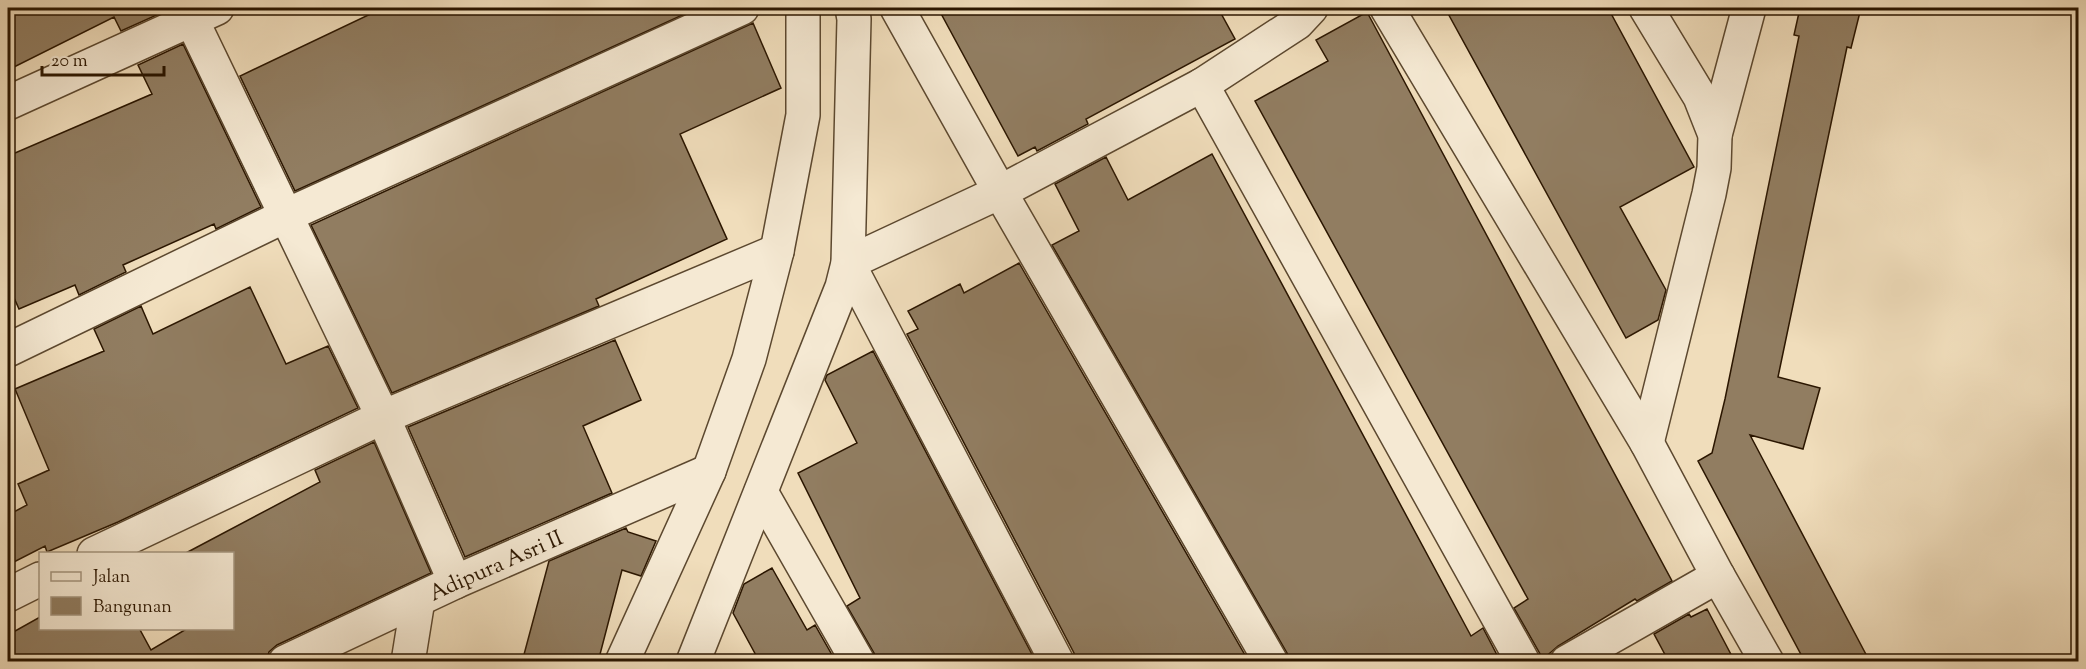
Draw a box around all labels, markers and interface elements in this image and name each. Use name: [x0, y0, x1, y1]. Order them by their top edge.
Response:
scale bar: [42, 39, 164, 77]
text: 20 m: [51, 49, 88, 75]
street label: Adipura Asri II: [424, 524, 569, 611]
legend: [39, 552, 234, 630]
text: Jalan: [92, 565, 131, 591]
text: Bangunan: [93, 595, 172, 621]

